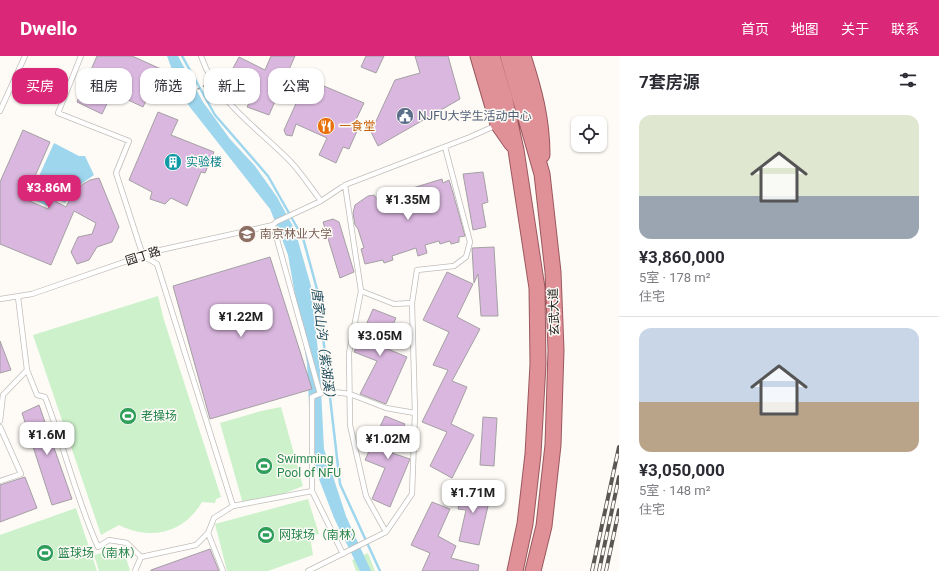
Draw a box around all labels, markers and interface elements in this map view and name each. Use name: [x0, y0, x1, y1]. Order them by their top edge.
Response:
text: Dwello: [20, 17, 77, 40]
text: 首页: [741, 21, 769, 37]
text: 地图: [791, 21, 819, 37]
text: 关于: [841, 21, 869, 37]
text: 联系: [891, 21, 919, 37]
chip: 买房: [12, 68, 68, 104]
chip: 租房: [76, 68, 132, 104]
chip: 筛选: [140, 68, 196, 104]
chip: 新上: [204, 68, 260, 104]
chip: 公寓: [268, 68, 324, 104]
icon: filters: [897, 69, 919, 91]
text: 7套房源: [639, 72, 700, 92]
public building icon: NJFU大学生活动中心: [395, 106, 415, 126]
place label: NJFU大学生活动中心: [418, 109, 532, 123]
restaurant icon: 一食堂: [316, 116, 336, 136]
map controls: [571, 116, 607, 152]
button: locate: [571, 116, 607, 152]
place label: 一食堂: [339, 119, 375, 133]
icon: home: [743, 141, 815, 213]
building icon: 实验楼: [163, 152, 183, 172]
place label: 实验楼: [186, 155, 222, 169]
pin: ¥3.86M: [16, 175, 82, 209]
text: ¥3.86M: [27, 180, 71, 195]
pin: ¥1.35M: [375, 187, 441, 221]
text: ¥1.35M: [386, 192, 430, 207]
school or university icon: 南京林业大学: [237, 224, 257, 244]
place label: 南京林业大学: [260, 227, 332, 241]
street label: 园丁路: [124, 244, 162, 268]
text: ¥3,860,000: [639, 247, 725, 267]
text: 5室 · 178 m²: [639, 270, 710, 285]
water label: 唐家山沟（紫湖溪）: [309, 287, 338, 405]
street label: 玄武大道: [546, 288, 562, 336]
text: 住宅: [639, 289, 665, 304]
pin: ¥1.22M: [208, 304, 274, 338]
text: ¥1.22M: [219, 309, 263, 324]
pin: ¥3.05M: [347, 323, 413, 357]
text: ¥3.05M: [358, 328, 402, 343]
icon: home: [743, 354, 815, 426]
sports icon: 老操场: [118, 406, 138, 426]
place label: 老操场: [141, 409, 177, 423]
pin: ¥1.6M: [19, 422, 75, 456]
pin: ¥1.02M: [355, 426, 421, 460]
text: ¥1.6M: [28, 427, 66, 442]
text: ¥1.02M: [366, 431, 410, 446]
place label: Swimming Pool of NFU: [277, 452, 341, 480]
sports icon: Swimming Pool of NFU: [254, 456, 274, 476]
text: ¥3,050,000: [639, 460, 725, 480]
pin: ¥1.71M: [440, 480, 506, 514]
text: 5室 · 148 m²: [639, 483, 710, 498]
text: ¥1.71M: [451, 485, 495, 500]
text: 住宅: [639, 502, 665, 517]
sports icon: 网球场（南林）: [256, 525, 276, 545]
place label: 网球场（南林）: [279, 528, 363, 542]
sports icon: 篮球场（南林）: [35, 543, 55, 563]
place label: 篮球场（南林）: [58, 546, 142, 560]

